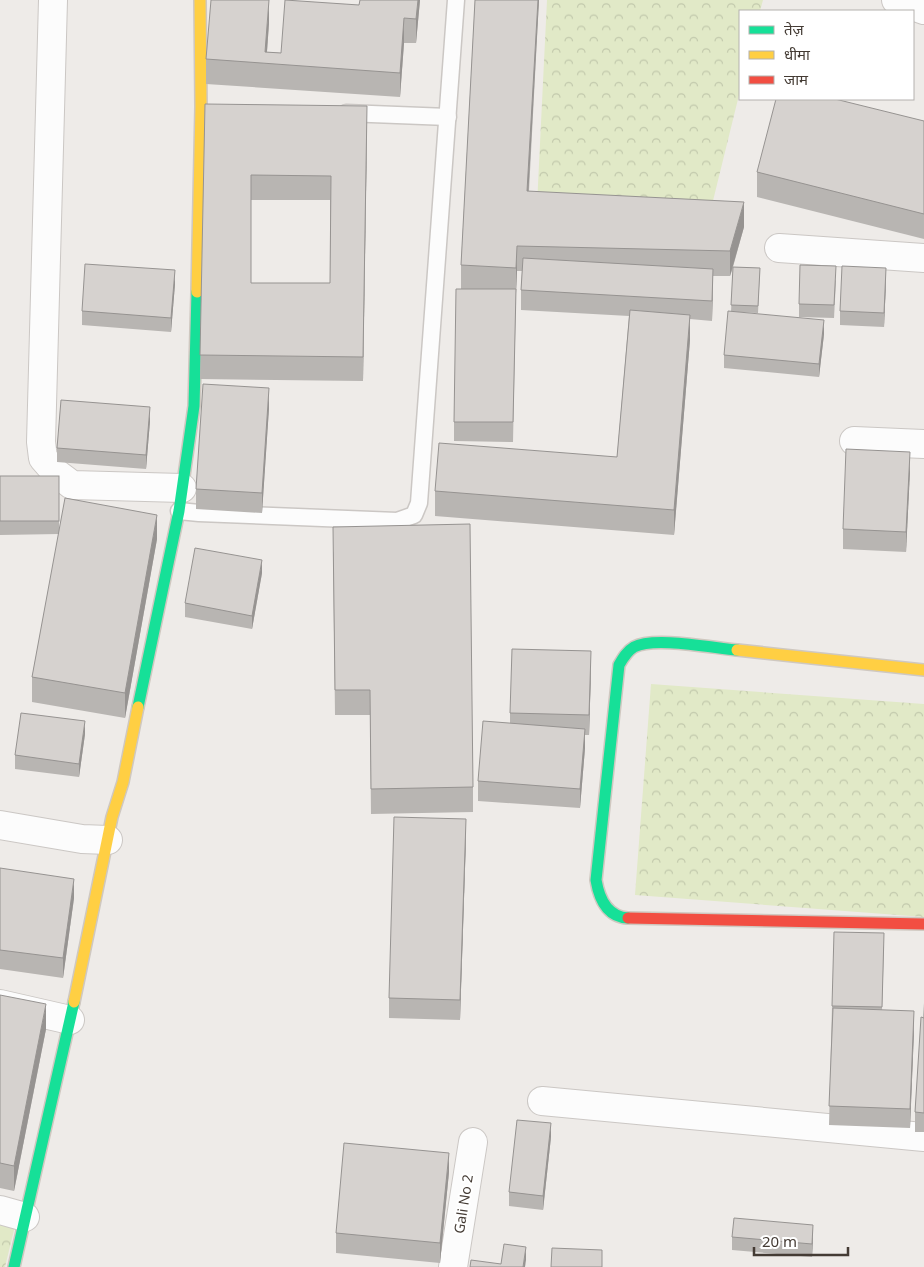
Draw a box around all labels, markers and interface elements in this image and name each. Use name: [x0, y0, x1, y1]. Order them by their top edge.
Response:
legend: [739, 10, 914, 100]
text: तेज़: [784, 19, 805, 39]
text: धीमा: [784, 44, 811, 64]
text: जाम: [784, 69, 809, 89]
street label: Gali No 2: [449, 1173, 477, 1235]
scale bar: [754, 1224, 848, 1256]
text: 20 m: [762, 1231, 797, 1251]

